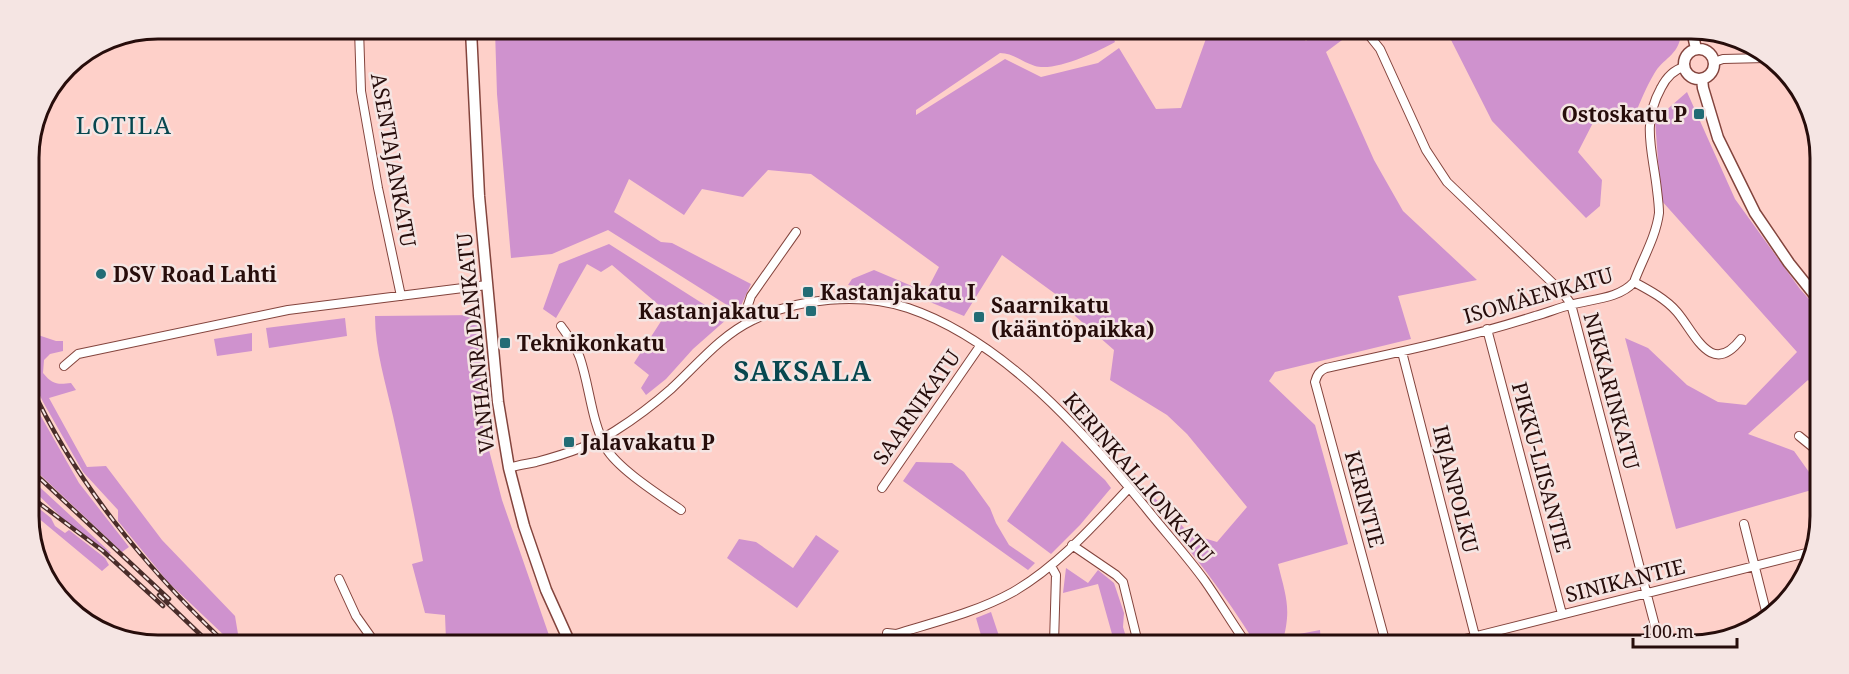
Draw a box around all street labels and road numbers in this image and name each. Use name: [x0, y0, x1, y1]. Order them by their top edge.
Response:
street label: ASENTAJANKATU: [365, 71, 423, 249]
street label: VANHANRADANKATU: [450, 232, 500, 454]
street label: ISOMÄENKATU: [1460, 260, 1616, 330]
street label: NIKKARINKATU: [1578, 309, 1646, 473]
street label: SAARNIKATU: [866, 344, 966, 470]
street label: PIKKU-LIISANTIE: [1506, 379, 1578, 555]
street label: KERINKALLIONKATU: [1057, 386, 1221, 568]
street label: IRJANPOLKU: [1427, 422, 1485, 556]
street label: KERINTIE: [1339, 448, 1391, 550]
street label: SINIKANTIE: [1562, 552, 1688, 608]

